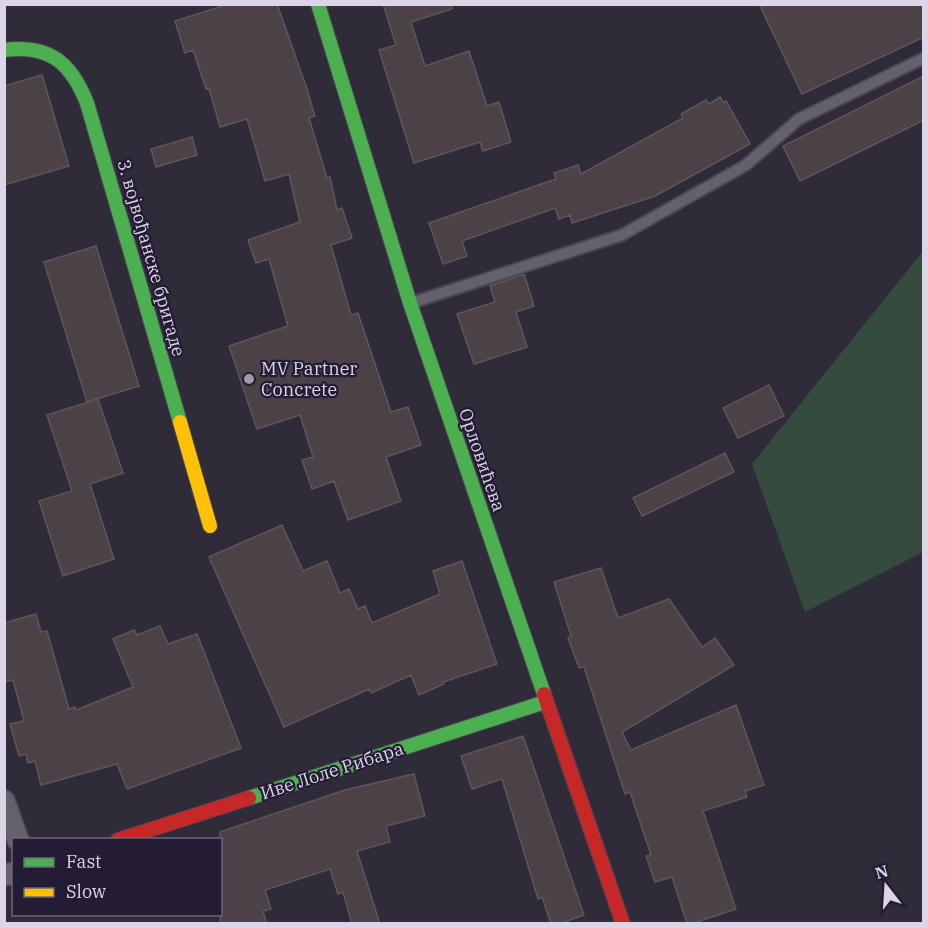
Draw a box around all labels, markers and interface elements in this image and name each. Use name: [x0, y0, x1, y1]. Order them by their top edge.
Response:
street label: 3. војвођанске бригаде: [112, 157, 191, 359]
place label: MV Partner Concrete: [261, 357, 357, 401]
marker: MV Partner Concrete: [242, 372, 256, 386]
street label: Орловићева: [454, 405, 511, 515]
street label: Иве Лоле Рибара: [257, 736, 407, 805]
legend: [12, 838, 222, 916]
text: Fast: [66, 850, 101, 873]
north arrow: [856, 856, 916, 916]
text: N: [873, 860, 891, 883]
text: Slow: [66, 880, 106, 903]

